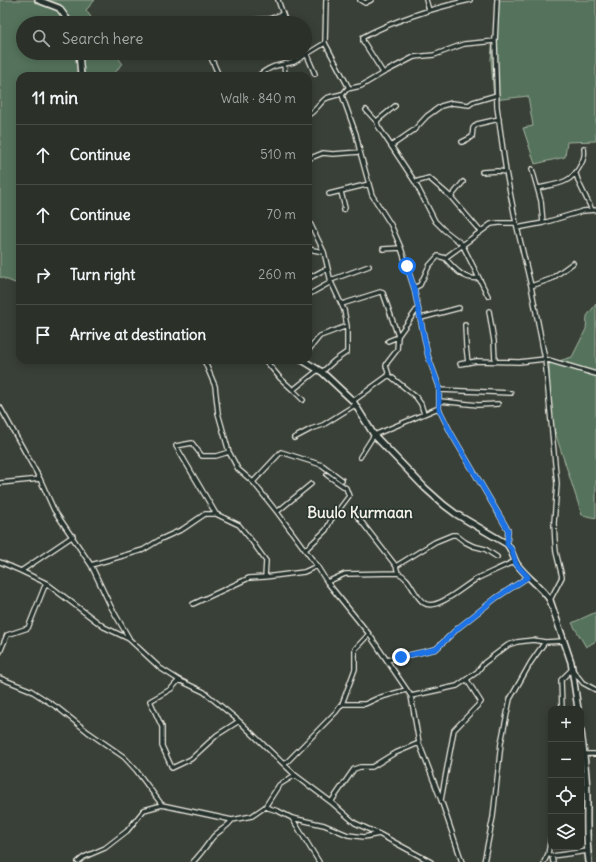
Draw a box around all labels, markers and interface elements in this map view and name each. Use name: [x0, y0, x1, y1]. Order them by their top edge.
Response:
search box: [16, 16, 312, 60]
icon: search: [30, 27, 52, 49]
text: Search here: [62, 29, 143, 48]
text: 11 min: [32, 87, 78, 109]
text: Walk · 840 m: [221, 90, 296, 107]
icon: ahead: [32, 144, 54, 166]
text: Continue: [70, 145, 131, 164]
text: 510 m: [260, 146, 296, 163]
icon: ahead: [32, 204, 54, 226]
text: Continue: [70, 205, 131, 224]
text: 70 m: [267, 206, 296, 223]
route start: [398, 257, 416, 275]
icon: right: [32, 264, 54, 286]
text: Turn right: [70, 265, 135, 284]
text: 260 m: [258, 266, 296, 283]
icon: arrive: [32, 324, 54, 346]
text: Arrive at destination: [70, 325, 206, 344]
district label: Buulo Kurmaan: [307, 503, 413, 522]
route end: [392, 648, 410, 666]
map controls: [548, 706, 584, 850]
button: +: [548, 706, 584, 742]
button: −: [548, 742, 584, 778]
button: locate: [548, 778, 584, 814]
button: layers: [548, 814, 584, 850]

